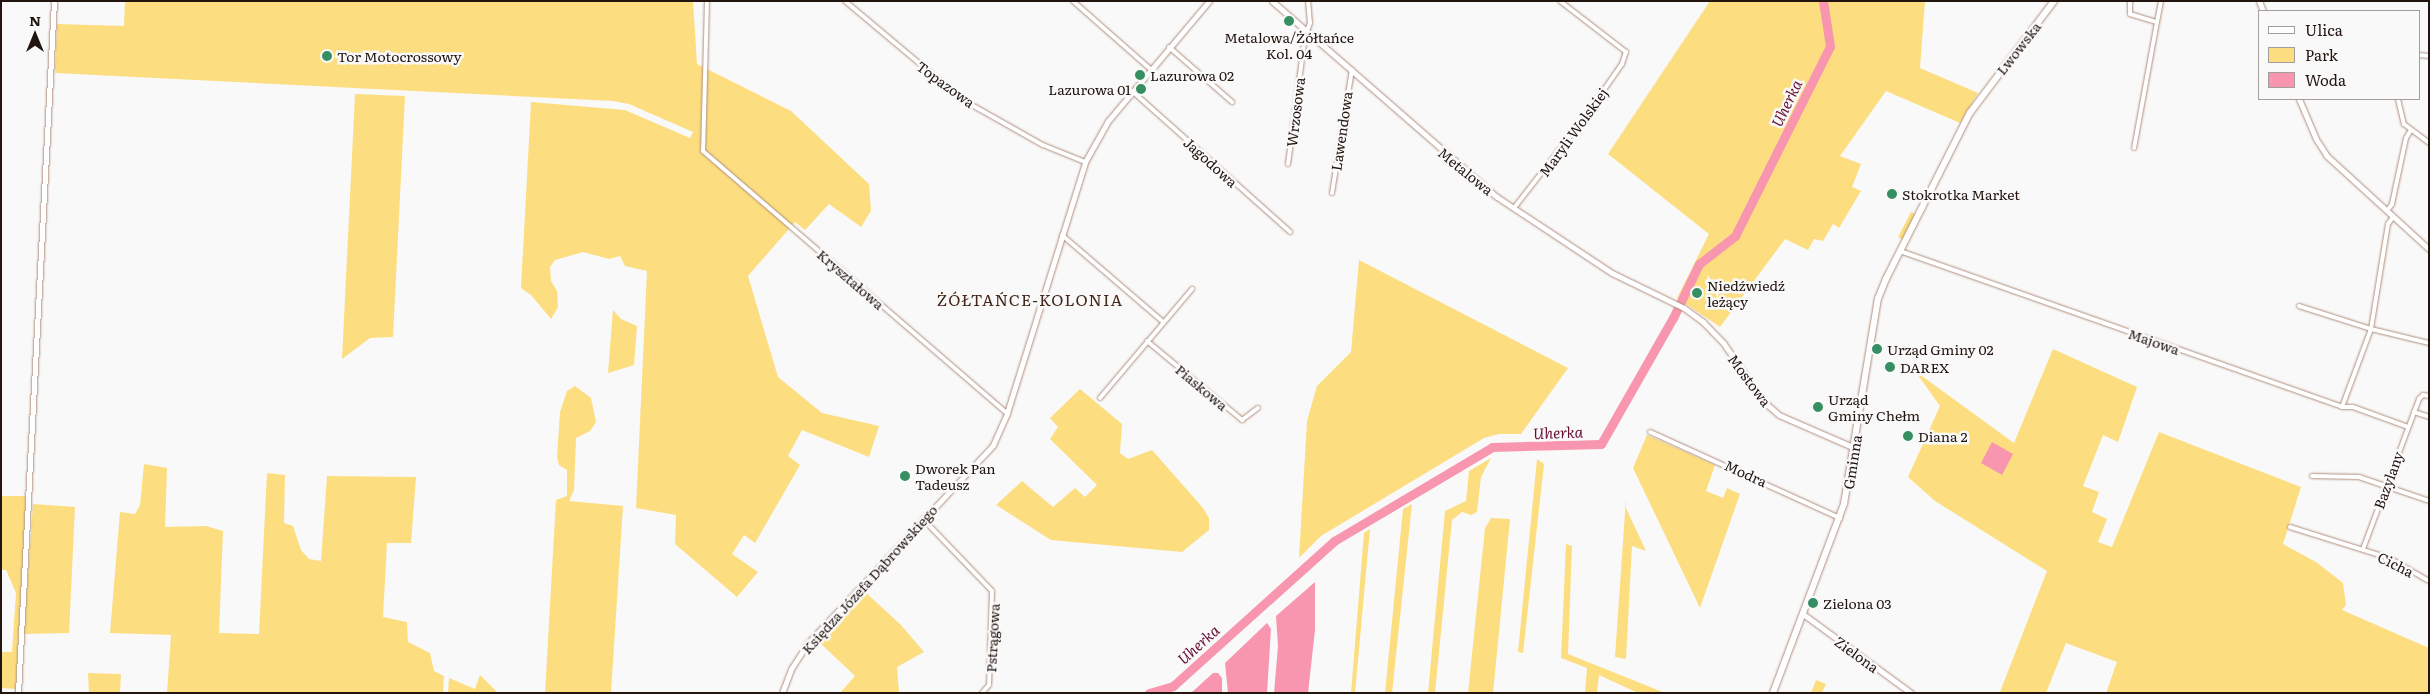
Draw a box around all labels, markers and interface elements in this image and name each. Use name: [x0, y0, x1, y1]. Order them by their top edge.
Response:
north arrow: [10, 10, 60, 60]
text: N: [29, 10, 41, 30]
legend: [2258, 10, 2420, 100]
marker: Metalowa/Żółtańce Kol. 04: [1283, 15, 1295, 27]
street label: Lwowska: [1992, 18, 2044, 78]
text: Ulica: [2305, 18, 2343, 41]
place label: Metalowa/Żółtańce Kol. 04: [1224, 29, 1354, 62]
text: Park: [2305, 43, 2338, 66]
place label: Tor Motocrossowy: [337, 48, 462, 64]
marker: Tor Motocrossowy: [321, 50, 333, 62]
street label: Topazowa: [914, 57, 978, 111]
place label: Lazurowa 02: [1150, 67, 1234, 83]
text: Woda: [2305, 68, 2346, 91]
marker: Lazurowa 02: [1134, 69, 1146, 81]
street label: Wrzosowa: [1282, 76, 1308, 148]
water label: Uherka: [1767, 77, 1805, 129]
place label: Lazurowa 01: [1048, 81, 1131, 97]
marker: Lazurowa 01: [1135, 83, 1147, 95]
street label: Maryli Wolskiej: [1535, 84, 1611, 180]
street label: Lawendowa: [1327, 90, 1355, 172]
street label: Jagodowa: [1181, 134, 1241, 190]
street label: Metalowa: [1435, 144, 1497, 198]
place label: Stokrotka Market: [1902, 186, 2020, 202]
marker: Stokrotka Market: [1886, 188, 1898, 200]
street label: Kryształowa: [814, 245, 888, 313]
place label: Niedźwiedź leżący: [1707, 277, 1785, 310]
marker: Niedźwiedź leżący: [1691, 287, 1703, 299]
district label: ŻÓŁTAŃCE-KOLONIA: [935, 289, 1125, 309]
street label: Majowa: [2126, 324, 2182, 358]
place label: Urząd Gminy 02: [1887, 341, 1993, 357]
marker: Urząd Gminy 02: [1871, 343, 1883, 355]
street label: Mostowa: [1725, 351, 1775, 409]
place label: DAREX: [1900, 359, 1949, 375]
street label: Piaskowa: [1173, 360, 1231, 414]
marker: DAREX: [1884, 361, 1896, 373]
place label: Urząd Gminy Chełm: [1828, 391, 1920, 424]
marker: Urząd Gminy Chełm: [1812, 401, 1824, 413]
water label: Uherka: [1533, 422, 1583, 442]
place label: Diana 2: [1918, 428, 1967, 444]
marker: Diana 2: [1902, 430, 1914, 442]
street label: Gminna: [1839, 434, 1865, 490]
street label: Bazylany: [2370, 449, 2406, 511]
street label: Modra: [1722, 456, 1770, 490]
place label: Dworek Pan Tadeusz: [915, 460, 996, 492]
marker: Dworek Pan Tadeusz: [899, 470, 911, 482]
street label: Księdza Józefa Dąbrowskiego: [798, 501, 940, 657]
street label: Cicha: [2375, 548, 2417, 580]
place label: Zielona 03: [1823, 595, 1892, 611]
marker: Zielona 03: [1807, 597, 1819, 609]
street label: Pstrągowa: [982, 603, 1002, 673]
water label: Uherka: [1173, 621, 1223, 667]
street label: Zielona: [1832, 632, 1882, 676]

